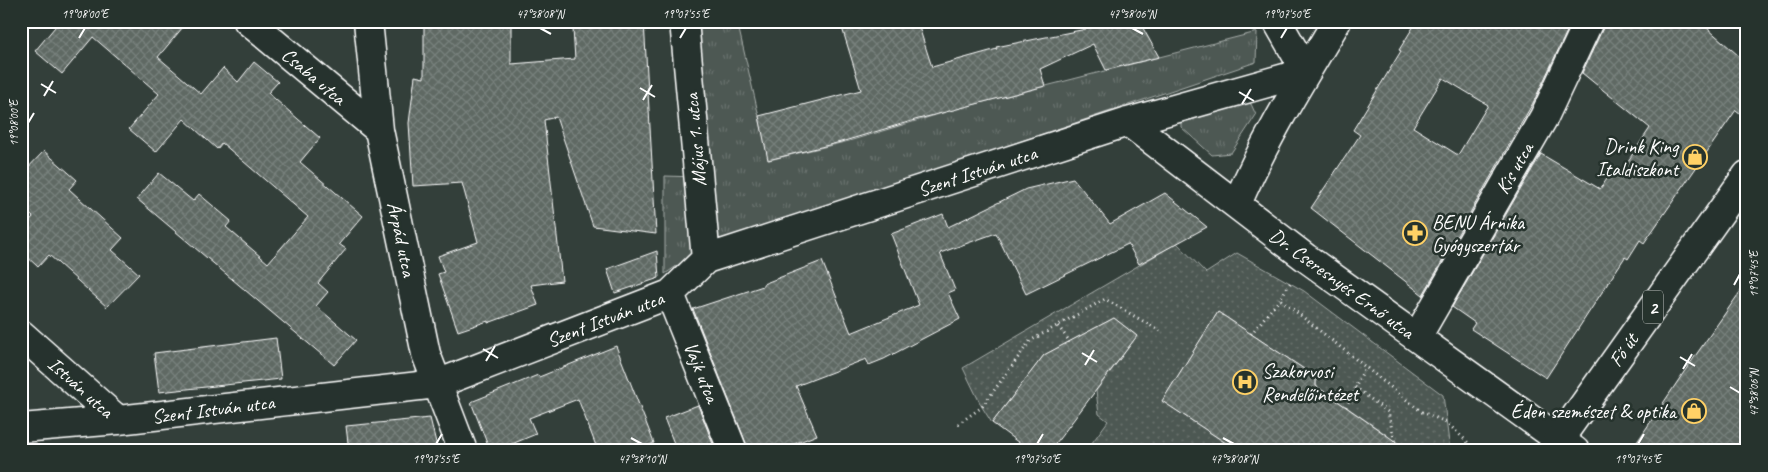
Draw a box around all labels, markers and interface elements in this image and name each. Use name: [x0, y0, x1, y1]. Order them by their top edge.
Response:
text: 19°08'00"E: [62, 6, 110, 22]
text: 47°38'08"N: [516, 6, 565, 22]
text: 19°07'55"E: [663, 6, 711, 22]
text: 47°38'06"N: [1108, 6, 1157, 22]
text: 19°07'50"E: [1264, 6, 1312, 22]
street label: Csaba utca: [276, 42, 352, 111]
street label: Május 1. utca: [679, 91, 712, 187]
text: 19°08'00"E: [6, 98, 22, 146]
place label: Drink King Italdiszkont: [1596, 134, 1680, 182]
street label: Kis utca: [1490, 137, 1540, 198]
street label: Szent István utca: [915, 140, 1042, 202]
shop icon: Drink King Italdiszkont: [1682, 144, 1708, 170]
street label: Árpád utca: [381, 199, 422, 281]
place label: BENU Árnika Gyógyszertár: [1432, 210, 1526, 258]
pharmacy icon: BENU Árnika Gyógyszertár: [1402, 220, 1428, 246]
street label: Dr. Cseresnyés Ernő utca: [1265, 223, 1420, 345]
text: 19°07'45"E: [1746, 249, 1762, 297]
street label: Szent István utca: [543, 285, 669, 353]
road number: 2: [1643, 290, 1663, 324]
street label: Fő út: [1603, 327, 1645, 372]
street label: Vajk utca: [678, 338, 726, 408]
street label: István utca: [43, 351, 120, 425]
place label: Szakorvosi Rendelőintézet: [1262, 359, 1360, 407]
text: 47°38'06"N: [1746, 368, 1762, 417]
hospital icon: Szakorvosi Rendelőintézet: [1232, 369, 1258, 395]
street label: Szent István utca: [150, 389, 278, 429]
shop icon: Éden szemészet & optika: [1681, 398, 1707, 424]
place label: Éden szemészet & optika: [1511, 399, 1678, 424]
text: 19°07'55"E: [413, 451, 461, 467]
text: 47°38'10"N: [618, 451, 667, 467]
text: 19°07'50"E: [1014, 451, 1062, 467]
text: 47°38'08"N: [1210, 451, 1259, 467]
text: 19°07'45"E: [1615, 451, 1663, 467]

